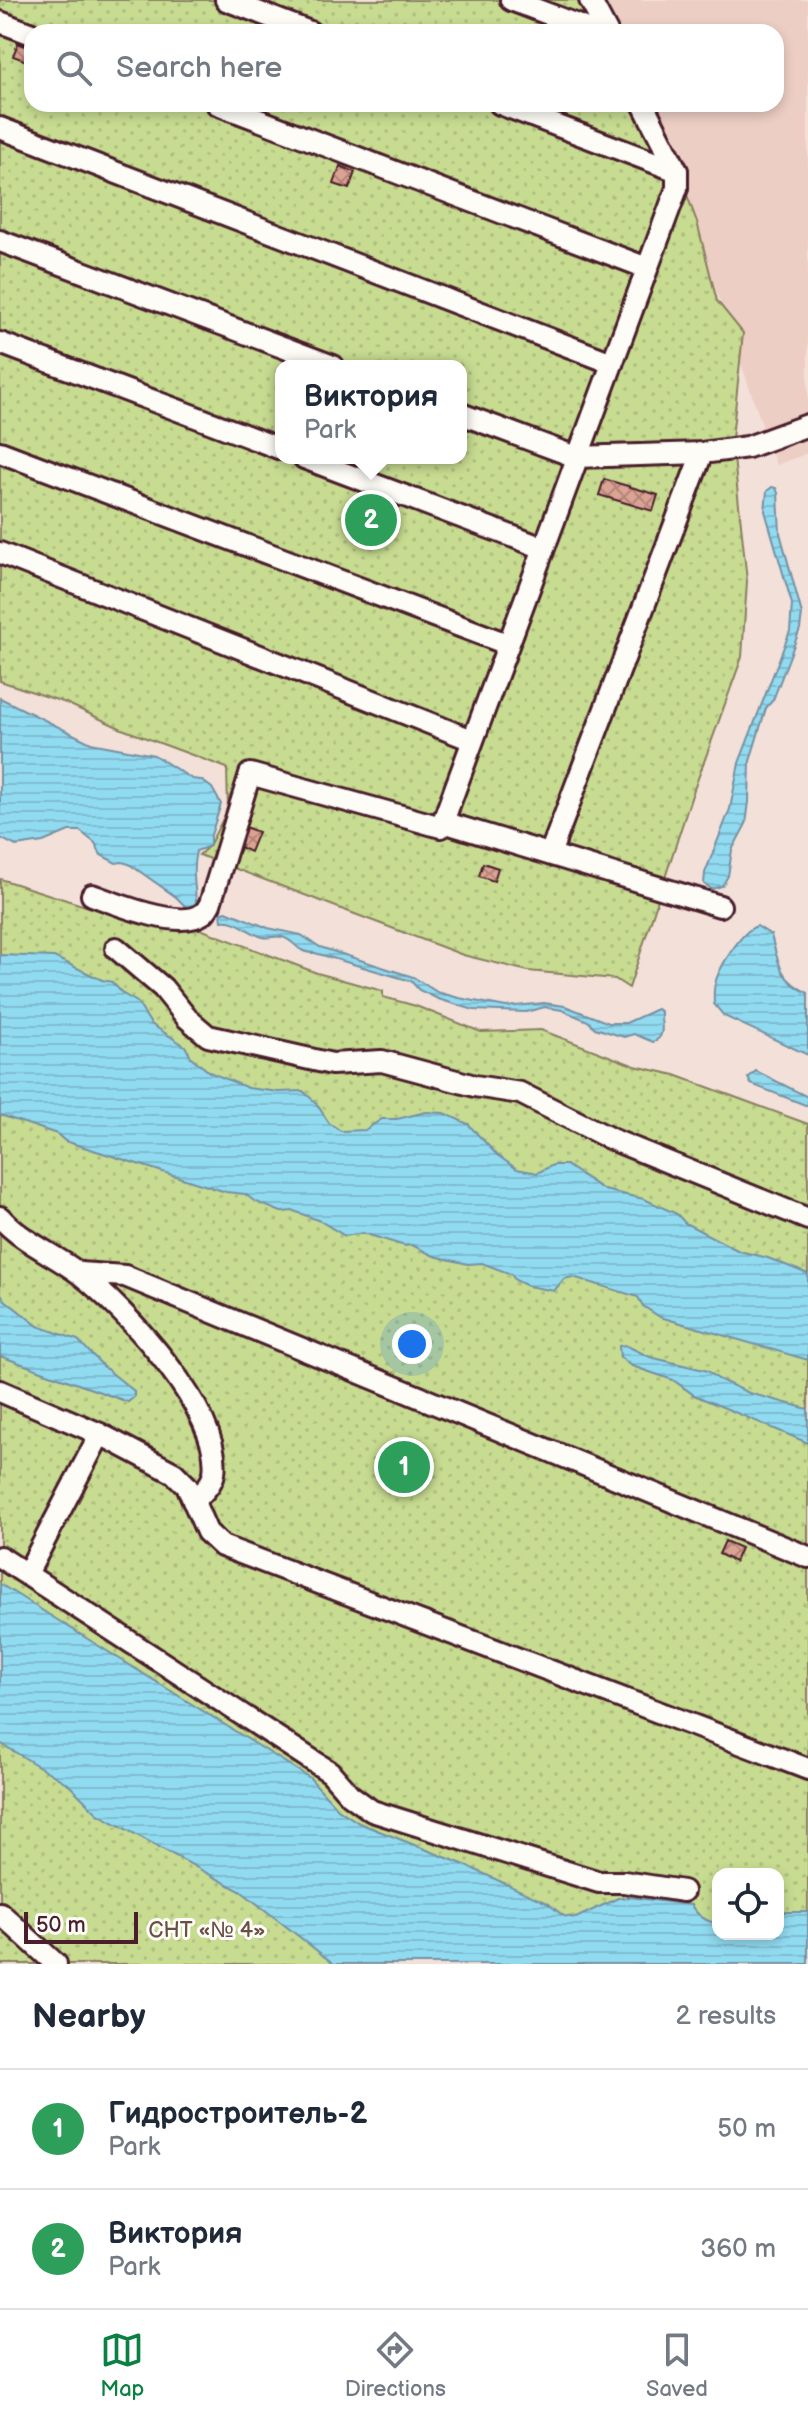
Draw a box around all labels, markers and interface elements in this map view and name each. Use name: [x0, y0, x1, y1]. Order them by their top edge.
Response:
search box: [24, 24, 784, 112]
icon: search: [52, 46, 96, 90]
text: Search here: [116, 50, 282, 86]
popup: [275, 360, 467, 464]
text: Виктория: [304, 379, 438, 415]
text: Park: [304, 415, 356, 446]
pin: 2: [345, 490, 397, 550]
your location: [392, 1324, 432, 1364]
pin: 1: [378, 1437, 430, 1497]
map controls: [712, 1868, 784, 1940]
button: locate: [712, 1868, 784, 1940]
scale bar: [24, 1908, 138, 1944]
text: 50 m: [36, 1912, 86, 1939]
park label: СНТ «№ 4»: [149, 1917, 265, 1944]
text: Nearby: [32, 1996, 146, 2037]
text: 2 results: [676, 2001, 776, 2032]
text: Гидростроитель-2: [108, 2096, 368, 2132]
text: 1: [53, 2114, 63, 2145]
text: 50 m: [717, 2114, 776, 2145]
text: Park: [108, 2132, 160, 2163]
text: Виктория: [108, 2216, 243, 2252]
text: 2: [50, 2234, 66, 2265]
text: 360 m: [700, 2234, 776, 2265]
text: Park: [108, 2252, 160, 2283]
tab: Map: [100, 2328, 144, 2403]
tab: Directions: [345, 2328, 446, 2403]
tab: Saved: [646, 2328, 708, 2403]

